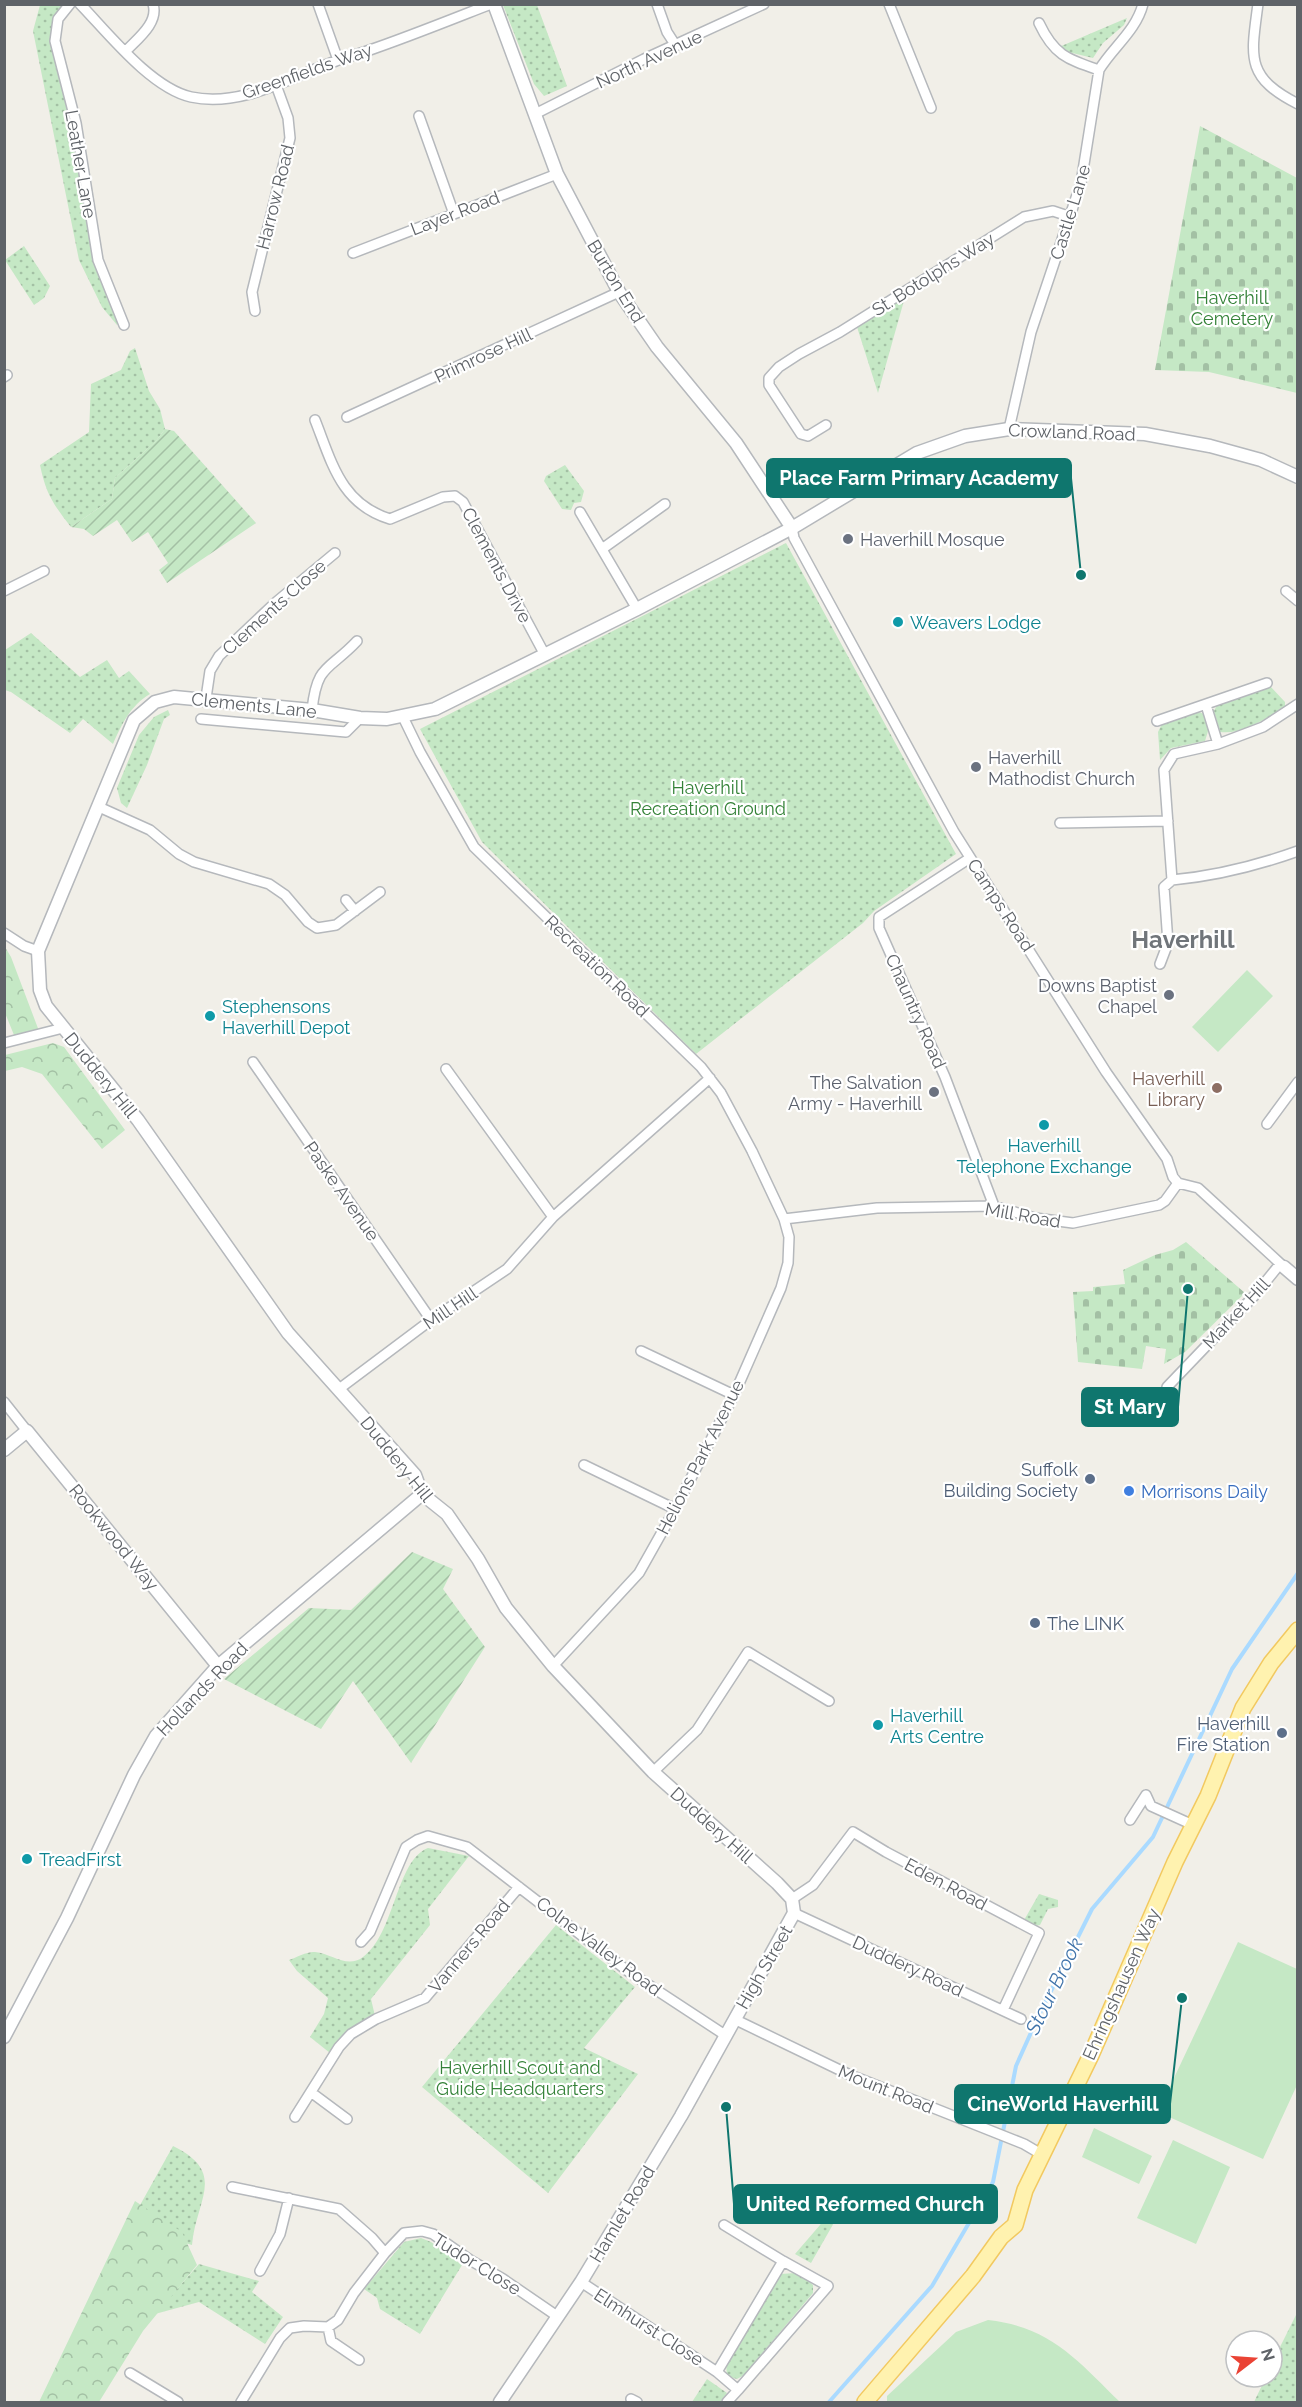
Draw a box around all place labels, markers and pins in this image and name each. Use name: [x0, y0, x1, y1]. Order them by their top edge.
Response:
callout: Place Farm Primary Academy: [767, 459, 1071, 497]
place label: Haverhill Mosque: [860, 529, 1005, 550]
marker: Haverhill Mosque: [841, 532, 855, 546]
place label: Weavers Lodge: [910, 612, 1041, 633]
marker: Weavers Lodge: [891, 615, 905, 629]
place label: Haverhill Mathodist Church: [988, 747, 1135, 789]
marker: Haverhill Mathodist Church: [969, 760, 983, 774]
place label: Downs Baptist Chapel: [1038, 975, 1157, 1017]
marker: Downs Baptist Chapel: [1162, 988, 1176, 1002]
place label: Stephensons Haverhill Depot: [222, 996, 350, 1038]
marker: Stephensons Haverhill Depot: [203, 1009, 217, 1023]
place label: Haverhill Library: [1132, 1068, 1205, 1110]
place label: The Salvation Army - Haverhill: [788, 1072, 922, 1114]
marker: Haverhill Library: [1210, 1081, 1224, 1095]
marker: The Salvation Army - Haverhill: [927, 1085, 941, 1099]
marker: Haverhill Telephone Exchange: [1037, 1118, 1051, 1132]
place label: Haverhill Telephone Exchange: [957, 1135, 1132, 1177]
callout: St Mary: [1082, 1388, 1178, 1426]
place label: Suffolk Building Society: [943, 1459, 1078, 1501]
marker: Suffolk Building Society: [1083, 1472, 1097, 1486]
place label: Morrisons Daily: [1141, 1481, 1268, 1502]
marker: Morrisons Daily: [1122, 1484, 1136, 1498]
place label: The LINK: [1047, 1613, 1124, 1634]
marker: The LINK: [1028, 1616, 1042, 1630]
place label: Haverhill Arts Centre: [890, 1705, 984, 1747]
place label: Haverhill Fire Station: [1177, 1713, 1270, 1755]
marker: Haverhill Arts Centre: [871, 1718, 885, 1732]
marker: Haverhill Fire Station: [1275, 1726, 1289, 1740]
place label: TreadFirst: [39, 1849, 122, 1870]
marker: TreadFirst: [20, 1852, 34, 1866]
callout: CineWorld Haverhill: [955, 2085, 1170, 2123]
callout: United Reformed Church: [734, 2185, 997, 2223]

